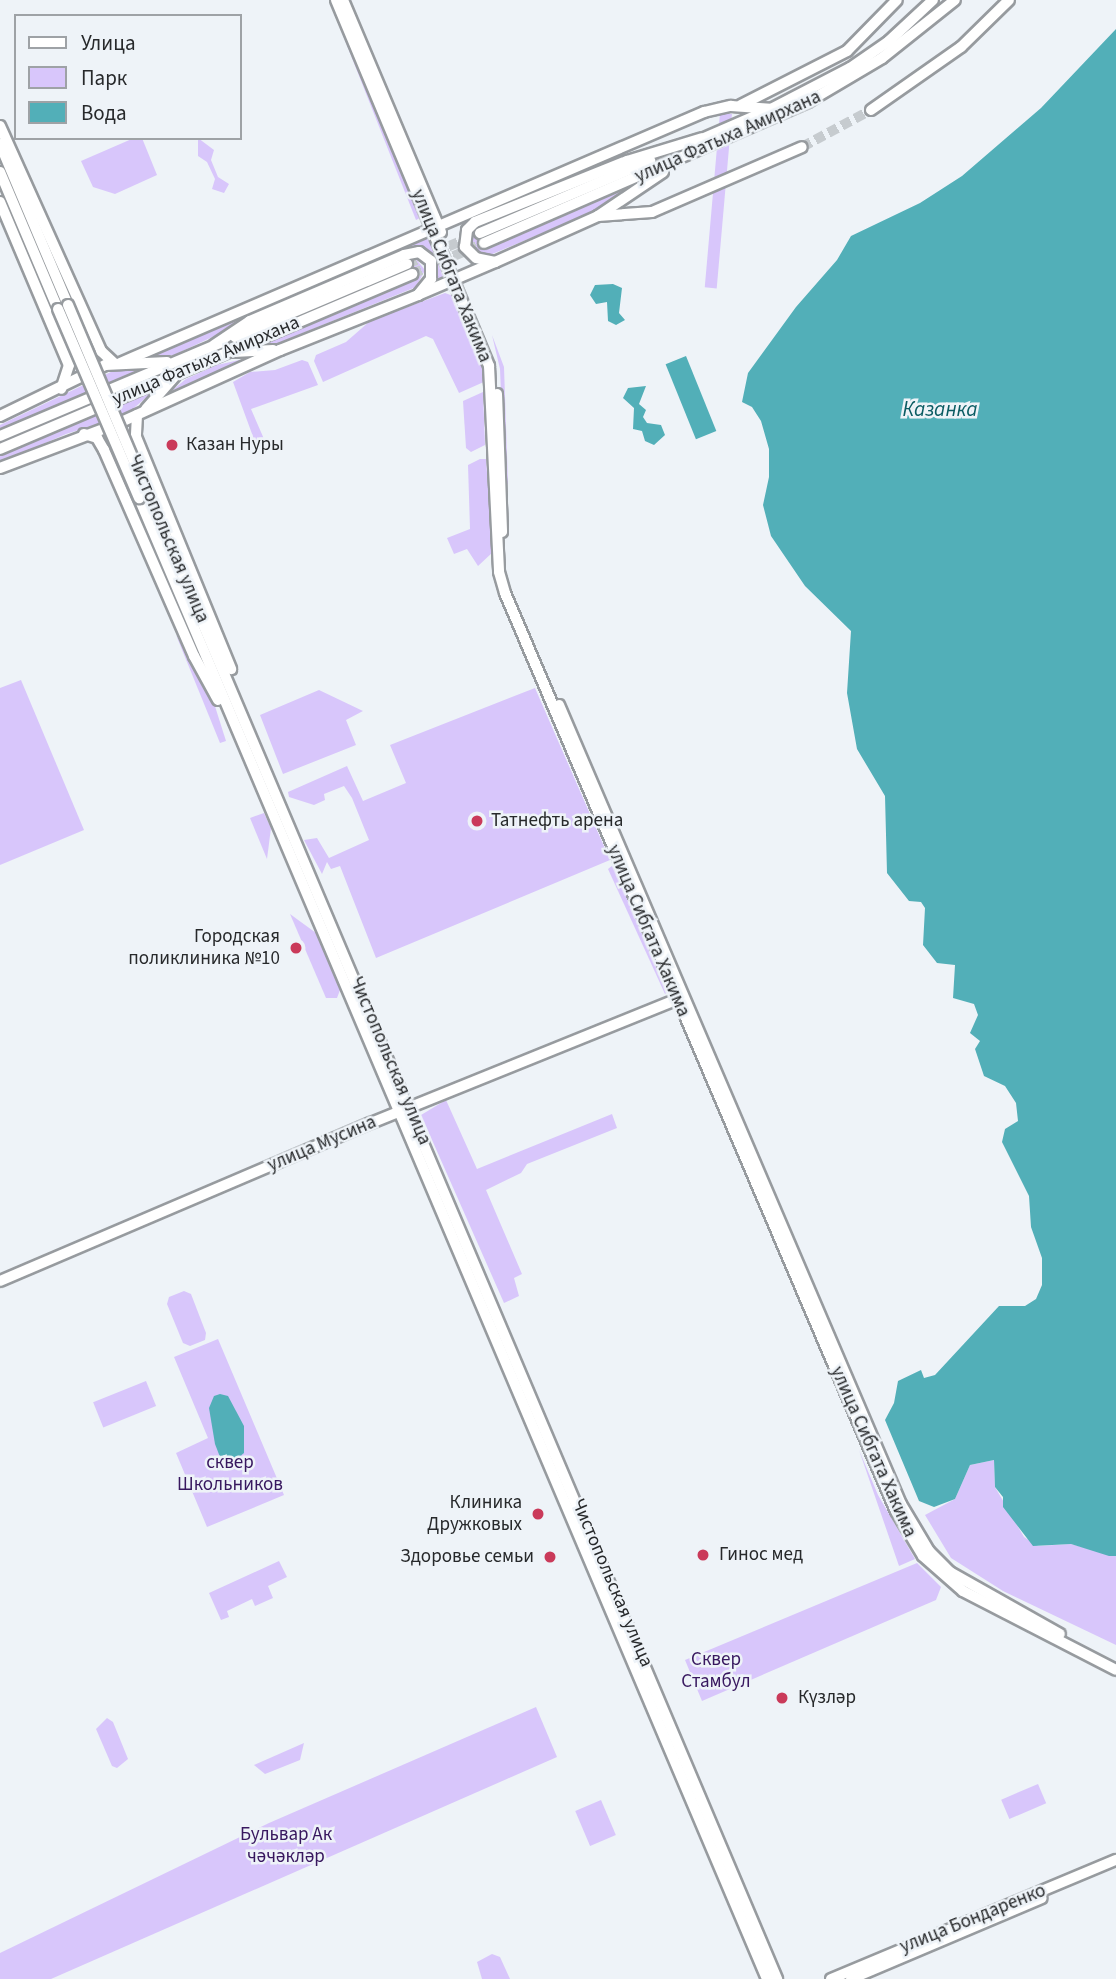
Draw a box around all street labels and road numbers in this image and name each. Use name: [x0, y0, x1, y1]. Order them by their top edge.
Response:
street label: улица Фатыха Амирхана: [632, 86, 824, 188]
street label: улица Сибгата Хакима: [406, 186, 496, 366]
street label: улица Фатыха Амирхана: [109, 311, 303, 411]
street label: Чистопольская улица: [122, 452, 214, 626]
street label: улица Сибгата Хакима: [601, 842, 695, 1020]
street label: Чистопольская улица: [344, 974, 436, 1148]
street label: улица Мусина: [264, 1111, 380, 1177]
street label: улица Сибгата Хакима: [825, 1363, 921, 1541]
street label: Чистопольская улица: [566, 1496, 658, 1670]
street label: улица Бондаренко: [897, 1879, 1049, 1959]

